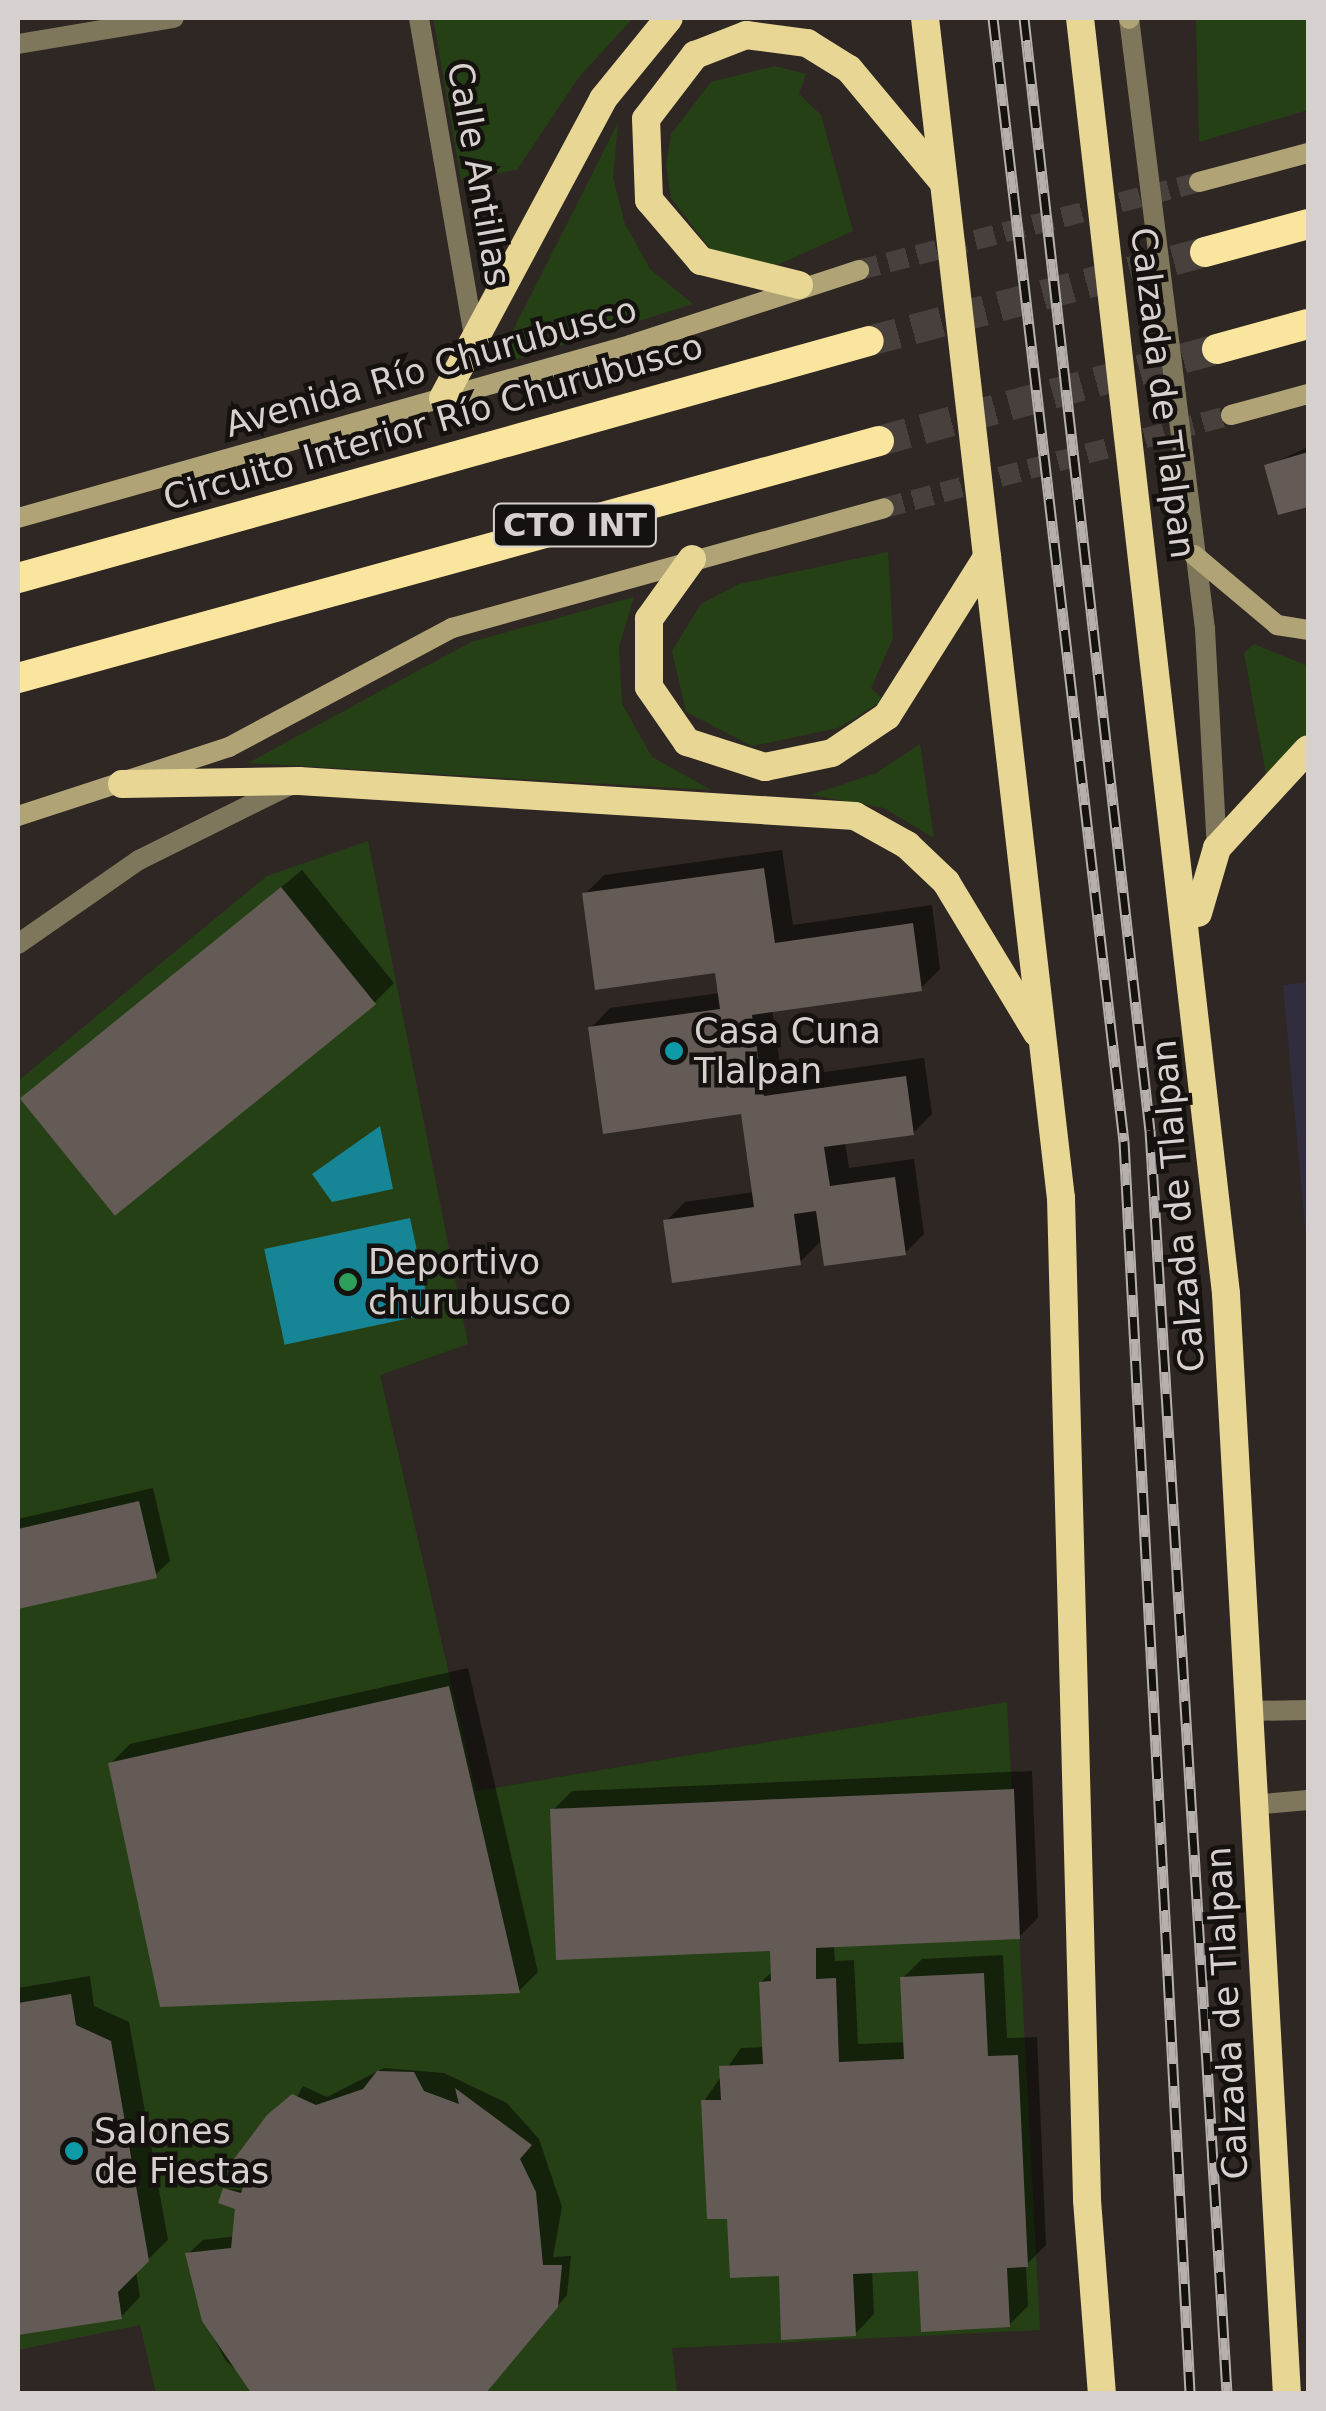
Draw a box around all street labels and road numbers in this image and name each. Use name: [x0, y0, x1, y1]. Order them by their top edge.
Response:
street label: Calle Antillas: [439, 59, 519, 289]
street label: Calzada de Tlalpan: [1122, 225, 1204, 561]
street label: Avenida Río Churubusco: [220, 288, 642, 446]
street label: Circuito Interior Río Churubusco: [158, 325, 708, 519]
road number: CTO INT: [492, 498, 658, 552]
street label: Calzada de Tlalpan: [1143, 1038, 1213, 1374]
street label: Calzada de Tlalpan: [1197, 1846, 1257, 2180]

